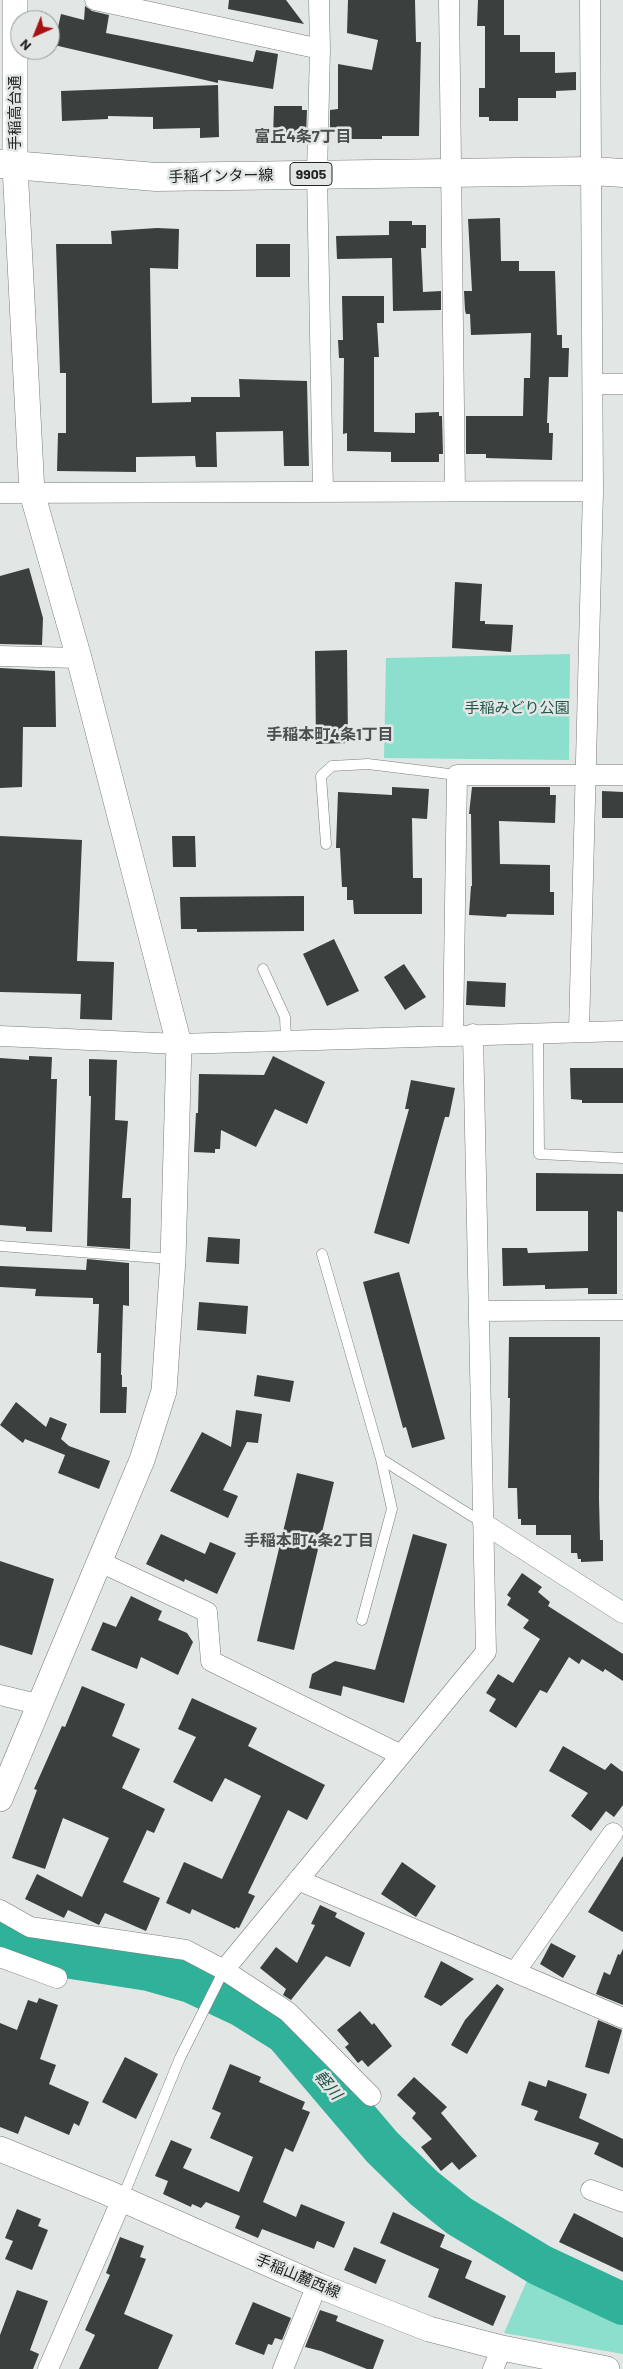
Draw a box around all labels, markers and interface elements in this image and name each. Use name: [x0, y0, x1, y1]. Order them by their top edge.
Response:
north arrow: [10, 10, 60, 60]
text: N: [16, 36, 34, 55]
street label: 手稲高台通: [6, 76, 24, 150]
district label: 富丘4条7丁目: [254, 127, 352, 147]
road number: 9905: [290, 162, 332, 185]
street label: 手稲インター線: [168, 166, 274, 186]
park label: 手稲みどり公園: [465, 699, 569, 717]
district label: 手稲本町4条1丁目: [266, 725, 394, 745]
district label: 手稲本町4条2丁目: [244, 1531, 374, 1551]
water label: 軽川: [310, 2067, 346, 2103]
street label: 手稲山麓西線: [253, 2250, 343, 2302]

